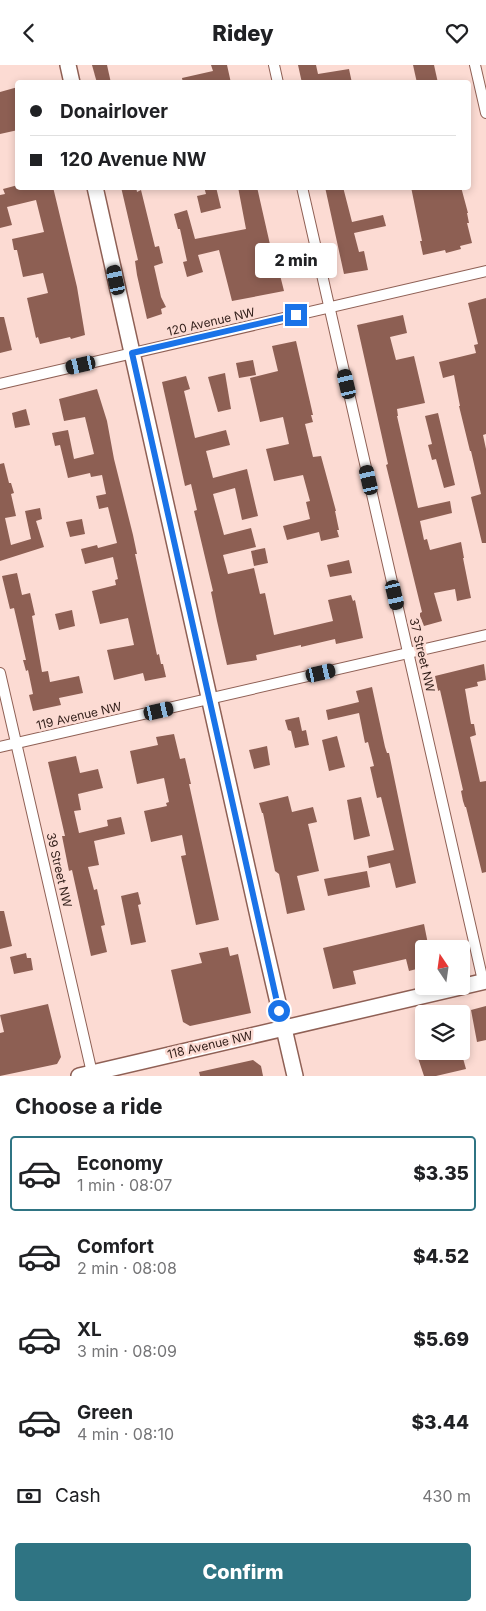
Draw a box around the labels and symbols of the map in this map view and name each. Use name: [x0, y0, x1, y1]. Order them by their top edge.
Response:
callout: 2 min: [255, 243, 337, 277]
car: [105, 264, 126, 296]
street label: 120 Avenue NW: [166, 304, 256, 339]
route end: [285, 304, 307, 326]
car: [64, 354, 97, 376]
car: [336, 368, 357, 400]
car: [358, 464, 379, 496]
car: [384, 579, 405, 611]
street label: 37 Street NW: [407, 616, 438, 694]
car: [304, 662, 337, 684]
street label: 119 Avenue NW: [35, 698, 123, 733]
car: [142, 700, 175, 722]
street label: 39 Street NW: [44, 831, 75, 909]
north arrow: [415, 940, 470, 995]
route start: [268, 1000, 290, 1022]
street label: 118 Avenue NW: [166, 1027, 254, 1062]

